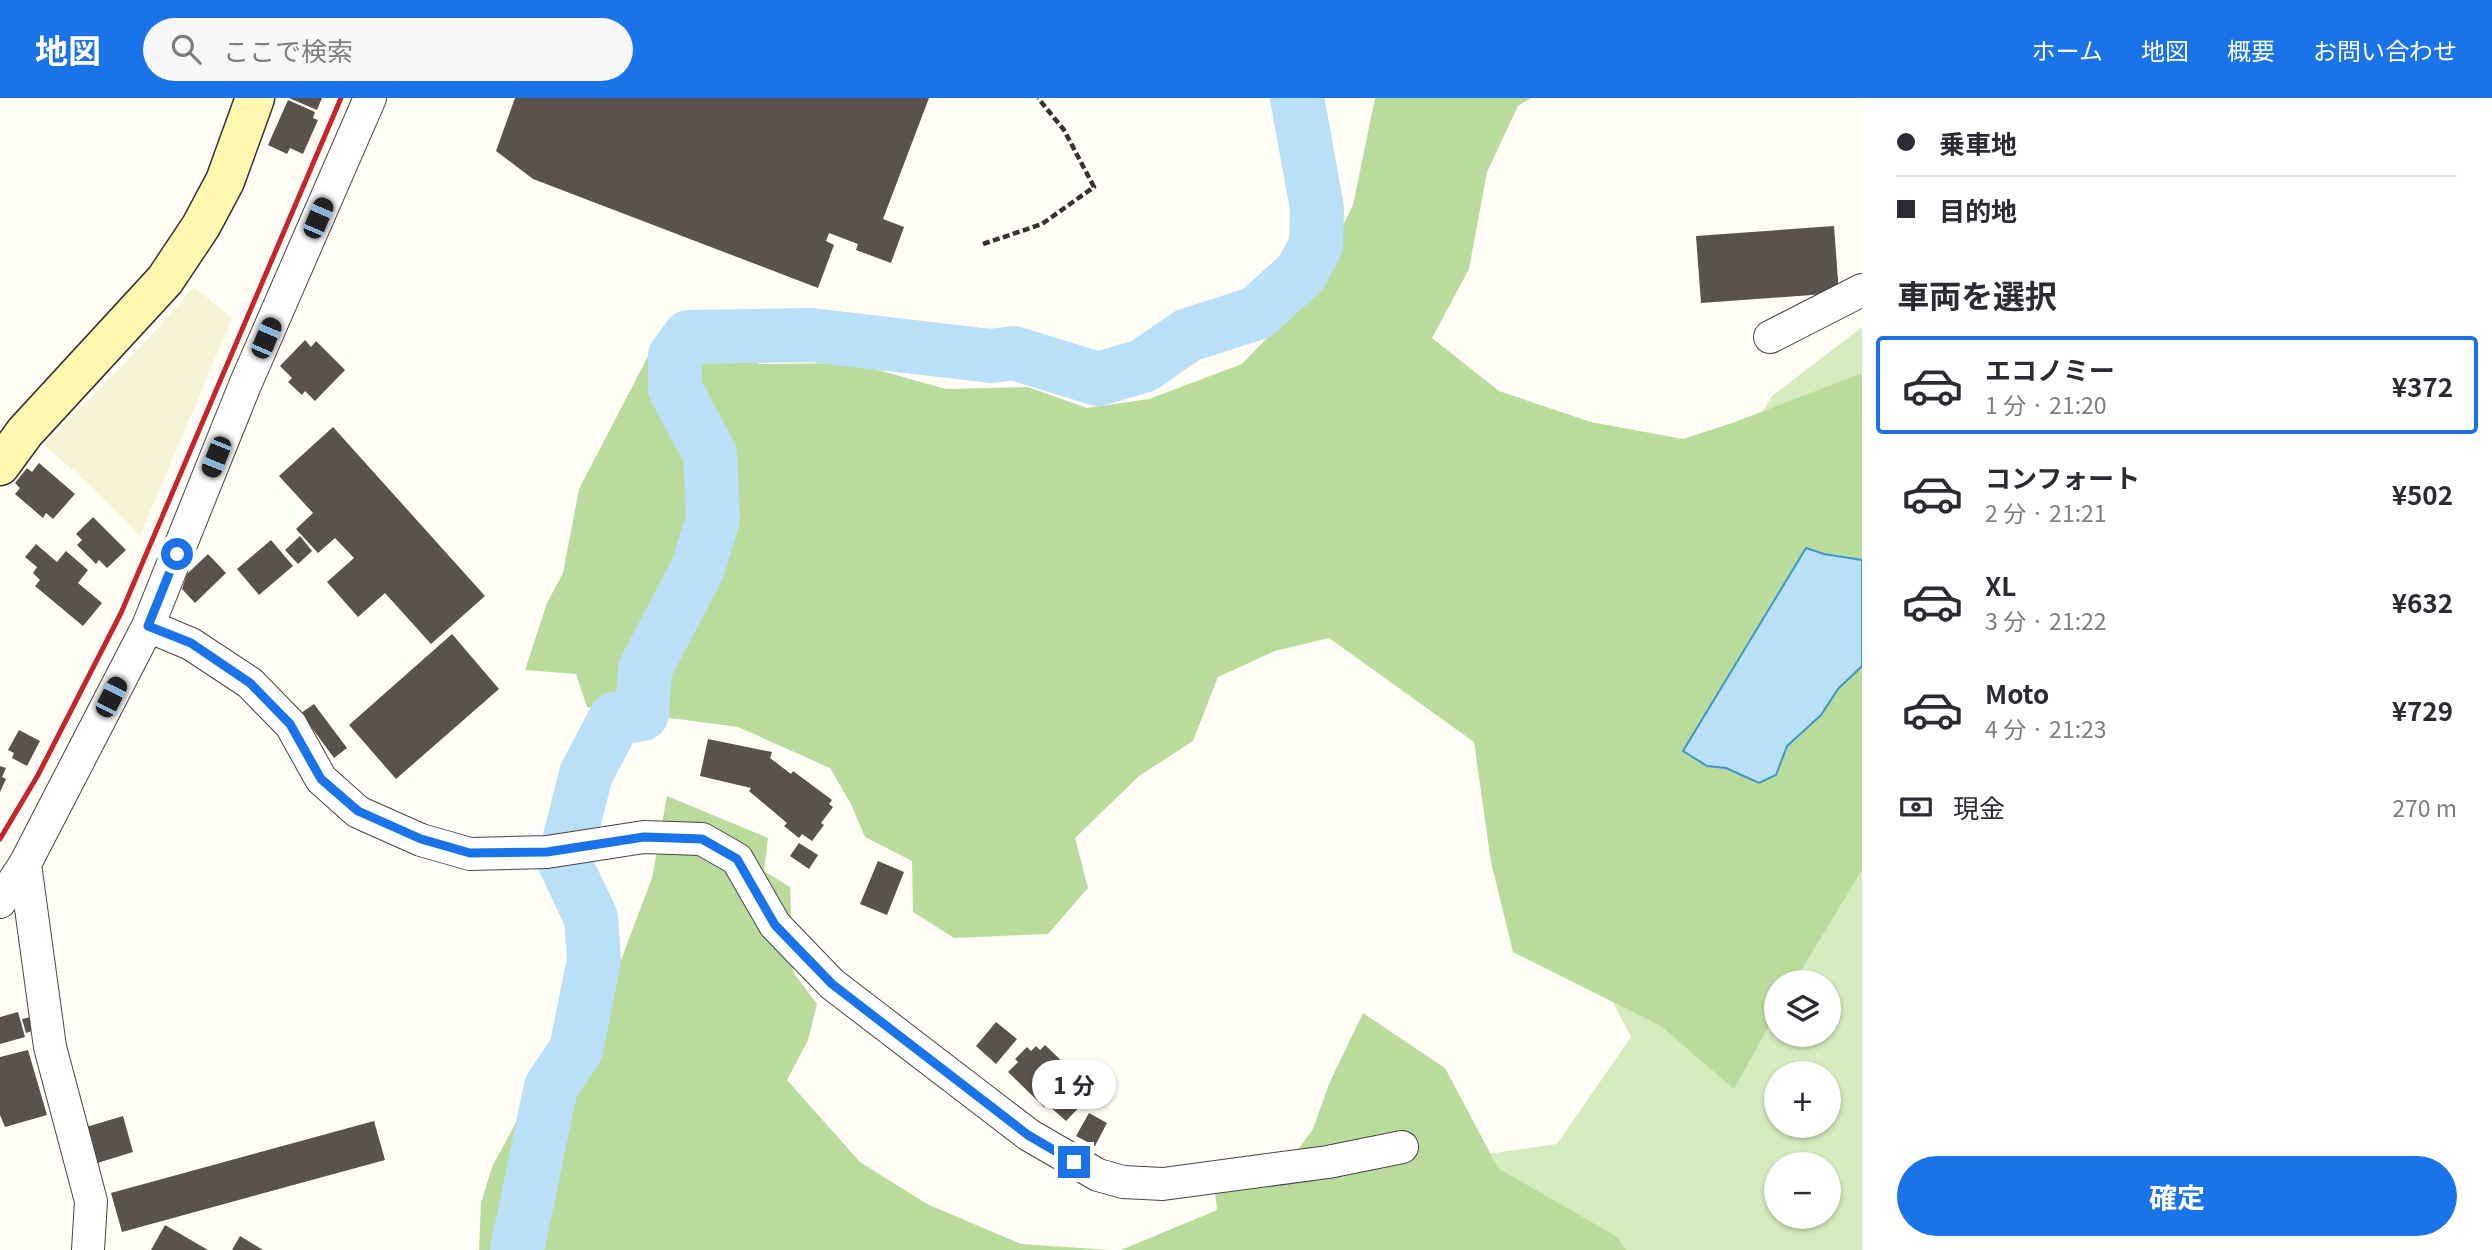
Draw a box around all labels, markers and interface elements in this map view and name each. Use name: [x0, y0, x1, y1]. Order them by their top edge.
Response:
search box: [143, 18, 633, 81]
text: 地図: [35, 25, 101, 73]
icon: search: [167, 30, 205, 68]
text: ここで検索: [223, 31, 353, 68]
text: ホーム: [2032, 32, 2103, 67]
text: 地図: [2141, 32, 2189, 67]
text: 概要: [2227, 32, 2275, 67]
text: お問い合わせ: [2313, 32, 2457, 67]
text: 乗車地: [1939, 124, 2017, 161]
text: 目的地: [1939, 191, 2017, 228]
car: [301, 195, 336, 241]
text: 車両を選択: [1897, 271, 2057, 317]
car: [249, 315, 284, 361]
text: エコノミー: [1985, 350, 2115, 387]
icon: car: [1901, 354, 1964, 417]
text: ¥372: [2392, 367, 2453, 404]
text: 1 分 · 21:20: [1985, 387, 2107, 421]
car: [199, 434, 234, 480]
text: コンフォート: [1985, 458, 2140, 495]
icon: car: [1901, 462, 1964, 525]
text: ¥502: [2392, 475, 2453, 512]
text: 2 分 · 21:21: [1985, 495, 2107, 529]
route start: [161, 538, 193, 570]
text: XL: [1985, 566, 2016, 603]
icon: car: [1901, 570, 1964, 633]
text: ¥632: [2392, 583, 2453, 620]
text: 3 分 · 21:22: [1985, 603, 2107, 637]
car: [93, 674, 130, 720]
text: Moto: [1985, 674, 2049, 711]
icon: car: [1901, 678, 1964, 741]
text: ¥729: [2392, 691, 2453, 728]
text: 4 分 · 21:23: [1985, 711, 2107, 745]
icon: cash: [1897, 788, 1935, 826]
text: 現金: [1953, 788, 2005, 825]
text: 270 m: [2392, 790, 2457, 824]
map controls: [1764, 970, 1841, 1229]
button: layers: [1764, 970, 1841, 1047]
callout: 1 分: [1032, 1060, 1116, 1110]
button: +: [1764, 1061, 1841, 1138]
text: 1 分: [1053, 1067, 1095, 1101]
route end: [1058, 1146, 1090, 1178]
button: −: [1764, 1152, 1841, 1229]
button: 確定: [1897, 1156, 2457, 1236]

